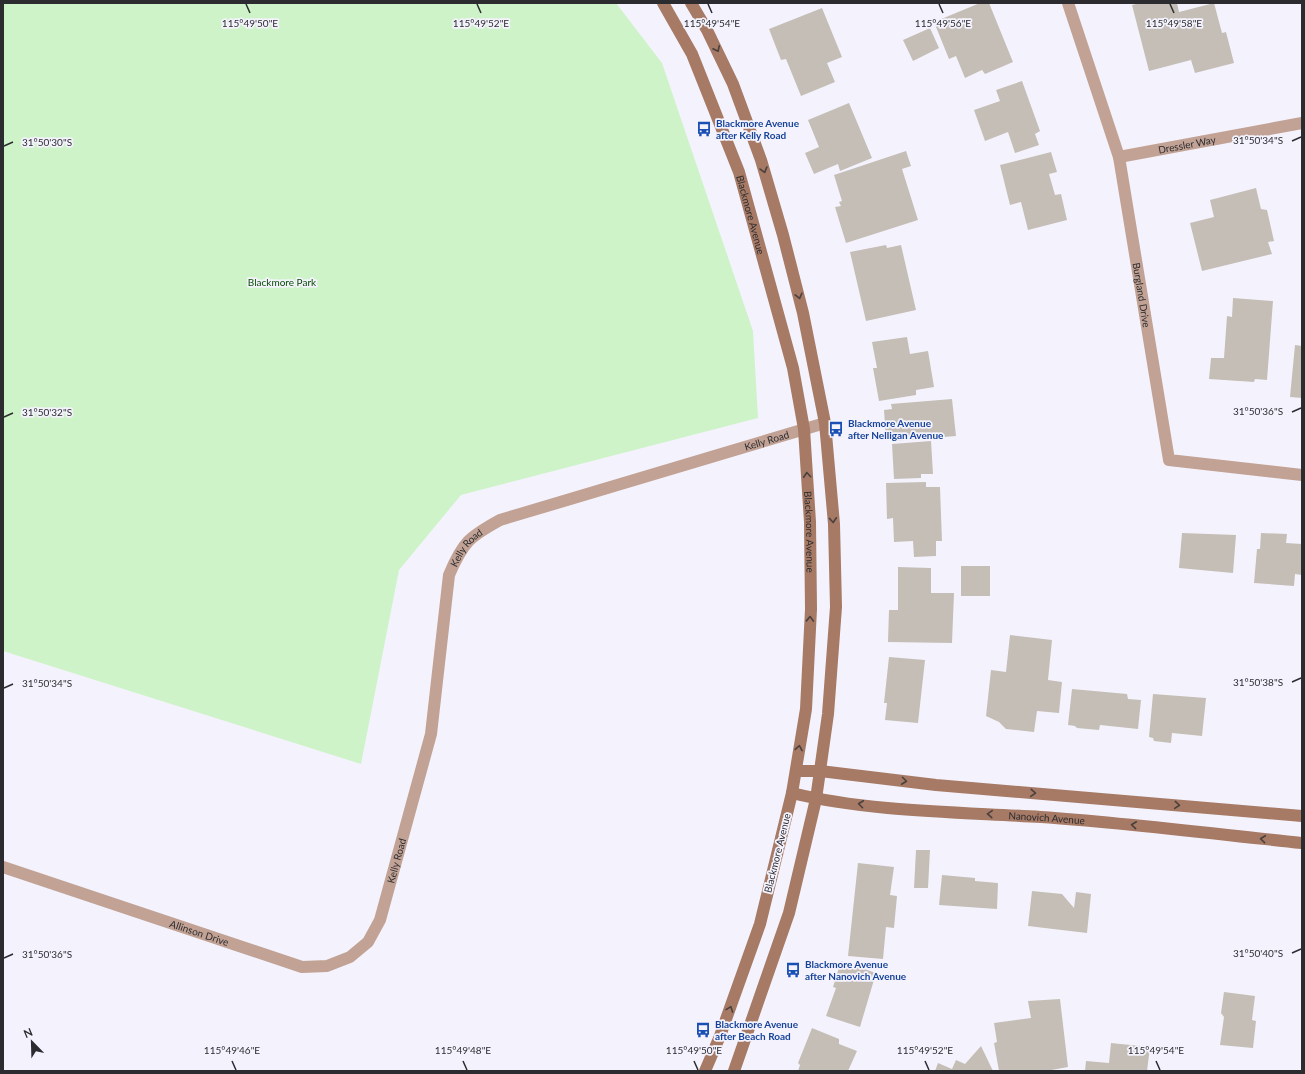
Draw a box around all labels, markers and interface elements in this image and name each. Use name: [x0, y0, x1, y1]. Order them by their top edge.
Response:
text: 115°49'50"E: [222, 17, 278, 29]
text: 115°49'52"E: [453, 17, 509, 29]
text: 115°49'54"E: [684, 17, 740, 29]
text: 115°49'56"E: [915, 17, 971, 29]
text: 115°49'58"E: [1146, 17, 1202, 29]
one-way arrow: [712, 45, 720, 53]
place label: Blackmore Avenue after Kelly Road: [716, 117, 800, 141]
bus stop icon: Blackmore Avenue after Kelly Road: [695, 120, 713, 138]
street label: Dressler Way: [1157, 133, 1217, 156]
text: 31°50'34"S: [1233, 134, 1283, 146]
text: 31°50'30"S: [22, 136, 72, 148]
one-way arrow: [759, 166, 768, 173]
street label: Blackmore Avenue: [734, 174, 767, 256]
street label: Burgland Drive: [1130, 262, 1153, 328]
park label: Blackmore Park: [248, 276, 317, 288]
one-way arrow: [794, 292, 802, 299]
text: 31°50'36"S: [1233, 405, 1283, 417]
text: 31°50'32"S: [22, 406, 72, 418]
place label: Blackmore Avenue after Nelligan Avenue: [848, 417, 944, 441]
bus stop icon: Blackmore Avenue after Nelligan Avenue: [827, 420, 845, 438]
street label: Kelly Road: [743, 428, 790, 453]
one-way arrow: [802, 472, 811, 478]
street label: Blackmore Avenue: [802, 491, 817, 573]
one-way arrow: [829, 517, 838, 523]
street label: Kelly Road: [447, 526, 485, 569]
one-way arrow: [806, 616, 815, 622]
text: 31°50'38"S: [1233, 676, 1283, 688]
text: 31°50'34"S: [22, 677, 72, 689]
one-way arrow: [795, 745, 803, 752]
one-way arrow: [901, 776, 907, 785]
one-way arrow: [1030, 788, 1036, 797]
one-way arrow: [858, 800, 864, 809]
one-way arrow: [1174, 801, 1180, 810]
one-way arrow: [987, 809, 993, 818]
street label: Nanovich Avenue: [1008, 809, 1085, 826]
street label: Blackmore Avenue: [761, 812, 793, 894]
one-way arrow: [1131, 821, 1137, 830]
one-way arrow: [1260, 835, 1266, 844]
street label: Kelly Road: [384, 837, 408, 884]
street label: Allinson Drive: [168, 917, 230, 948]
text: 31°50'40"S: [1233, 947, 1283, 959]
text: 31°50'36"S: [22, 948, 72, 960]
place label: Blackmore Avenue after Nanovich Avenue: [805, 958, 907, 982]
bus stop icon: Blackmore Avenue after Nanovich Avenue: [784, 961, 802, 979]
one-way arrow: [726, 1005, 734, 1012]
place label: Blackmore Avenue after Beach Road: [715, 1018, 799, 1042]
bus stop icon: Blackmore Avenue after Beach Road: [694, 1021, 712, 1039]
north arrow: [12, 1022, 52, 1062]
text: N: [21, 1025, 34, 1040]
text: 115°49'46"E: [204, 1044, 260, 1056]
text: 115°49'48"E: [435, 1044, 491, 1056]
text: 115°49'50"E: [666, 1044, 722, 1056]
text: 115°49'52"E: [897, 1044, 953, 1056]
text: 115°49'54"E: [1128, 1044, 1184, 1056]

